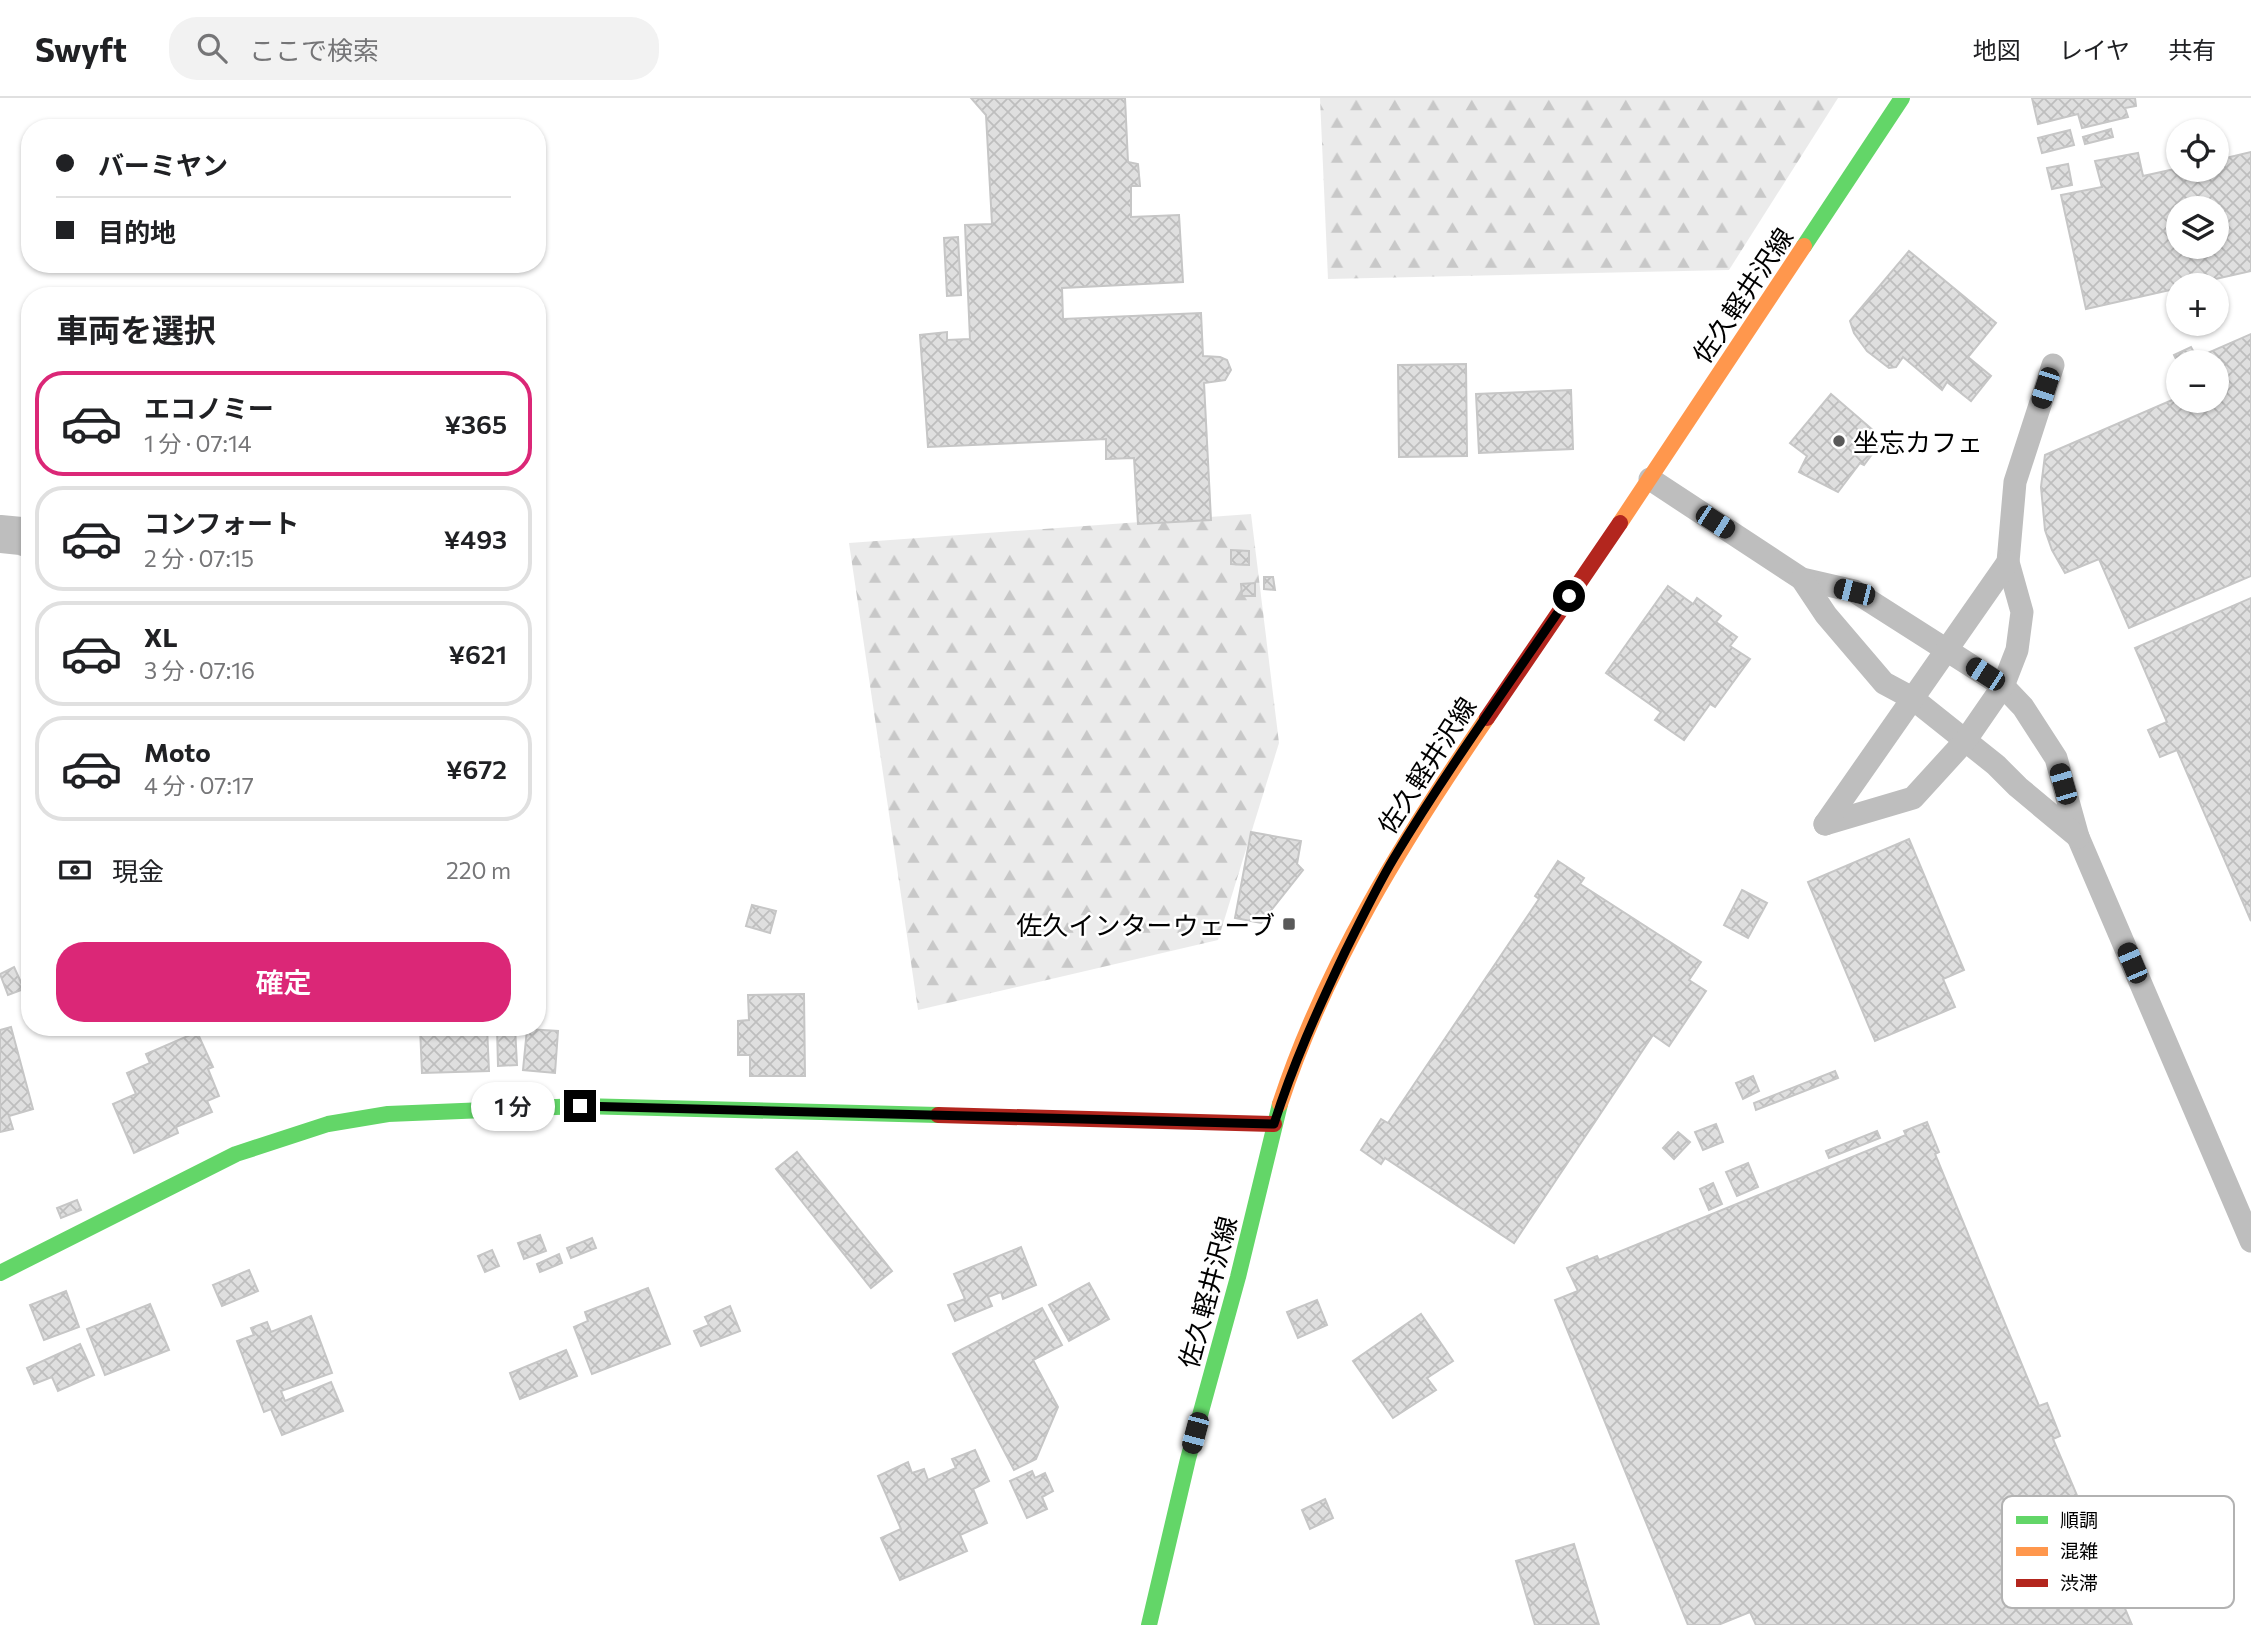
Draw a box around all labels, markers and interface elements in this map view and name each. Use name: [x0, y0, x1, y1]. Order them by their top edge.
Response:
search box: [169, 17, 659, 80]
text: Swyft: [35, 28, 127, 69]
icon: search: [193, 29, 231, 67]
text: ここで検索: [249, 34, 379, 65]
text: 地図: [1973, 35, 2021, 64]
text: レイヤ: [2059, 35, 2130, 64]
text: 共有: [2168, 35, 2216, 64]
map controls: [2166, 119, 2229, 413]
button: locate: [2166, 119, 2229, 182]
text: バーミヤン: [98, 149, 228, 180]
button: layers: [2166, 196, 2229, 259]
text: 目的地: [98, 216, 176, 247]
street label: 佐久軽井沢線: [1686, 222, 1798, 368]
button: +: [2166, 273, 2229, 336]
text: 車両を選択: [56, 309, 216, 349]
button: −: [2166, 350, 2229, 413]
car: [2029, 365, 2062, 411]
icon: car: [60, 392, 123, 455]
text: エコノミー: [144, 392, 274, 423]
text: ¥365: [444, 408, 507, 439]
place label: 坐忘カフェ: [1853, 426, 1983, 457]
text: 1 分 · 07:14: [144, 429, 252, 457]
marker: 坐忘カフェ: [1831, 433, 1847, 449]
car: [1692, 502, 1739, 542]
icon: car: [60, 507, 123, 570]
text: コンフォート: [144, 507, 299, 538]
text: ¥493: [444, 523, 507, 554]
text: 2 分 · 07:15: [144, 544, 254, 572]
car: [1832, 577, 1877, 607]
route start: [1553, 580, 1585, 612]
text: XL: [144, 621, 178, 652]
icon: car: [60, 622, 123, 685]
text: ¥621: [449, 638, 507, 669]
car: [1962, 654, 2009, 694]
text: 3 分 · 07:16: [144, 656, 255, 684]
street label: 佐久軽井沢線: [1371, 691, 1481, 839]
text: Moto: [144, 736, 211, 767]
icon: car: [60, 737, 123, 800]
text: ¥672: [446, 753, 507, 784]
car: [2048, 761, 2079, 807]
text: 4 分 · 07:17: [144, 771, 254, 799]
icon: cash: [56, 851, 94, 889]
text: 現金: [112, 855, 164, 886]
text: 220 m: [446, 856, 511, 884]
place label: 佐久インターウェーブ: [1017, 909, 1275, 940]
marker: 佐久インターウェーブ: [1281, 916, 1297, 932]
car: [2115, 940, 2150, 986]
button: 確定: [56, 942, 511, 1022]
callout: 1 分: [472, 1082, 556, 1130]
route end: [564, 1090, 596, 1122]
text: 1 分: [494, 1092, 532, 1120]
street label: 佐久軽井沢線: [1172, 1213, 1242, 1371]
car: [1180, 1410, 1211, 1456]
legend: [2002, 1496, 2234, 1608]
text: 順調: [2060, 1508, 2098, 1531]
text: 混雑: [2060, 1539, 2098, 1562]
text: 渋滞: [2060, 1571, 2098, 1594]

